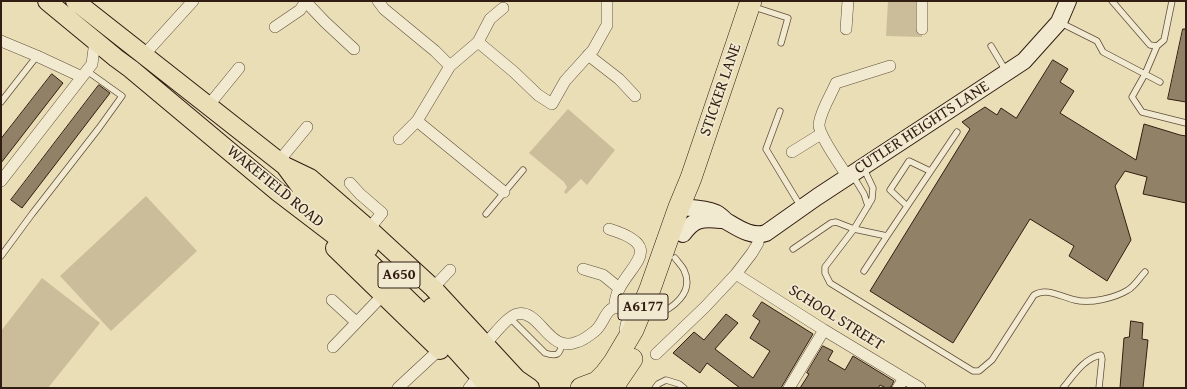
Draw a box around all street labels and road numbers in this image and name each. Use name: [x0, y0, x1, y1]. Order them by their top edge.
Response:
street label: STICKER LANE: [696, 41, 746, 139]
street label: CUTLER HEIGHTS LANE: [851, 77, 993, 179]
street label: WAKEFIELD ROAD: [223, 142, 327, 232]
road number: A650: [378, 262, 420, 288]
street label: SCHOOL STREET: [785, 281, 887, 355]
road number: A6177: [618, 294, 668, 320]

